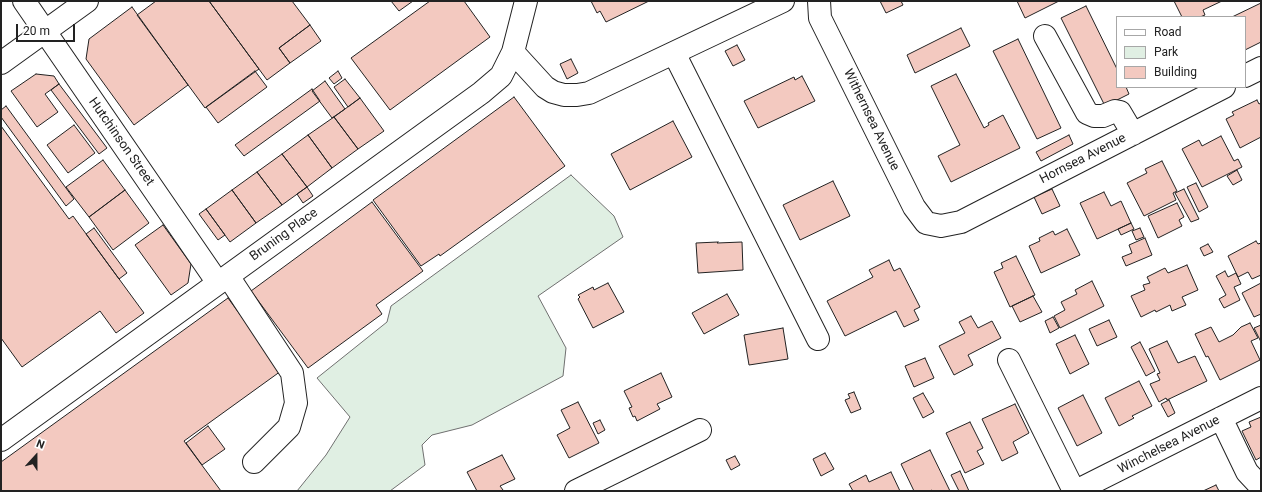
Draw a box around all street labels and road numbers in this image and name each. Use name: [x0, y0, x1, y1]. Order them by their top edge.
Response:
street label: Withernsea Avenue: [840, 67, 902, 173]
street label: Hutchinson Street: [85, 95, 157, 189]
street label: Hornsea Avenue: [1037, 131, 1129, 187]
street label: Bruning Place: [247, 205, 321, 265]
street label: Winchelsea Avenue: [1115, 413, 1223, 477]

